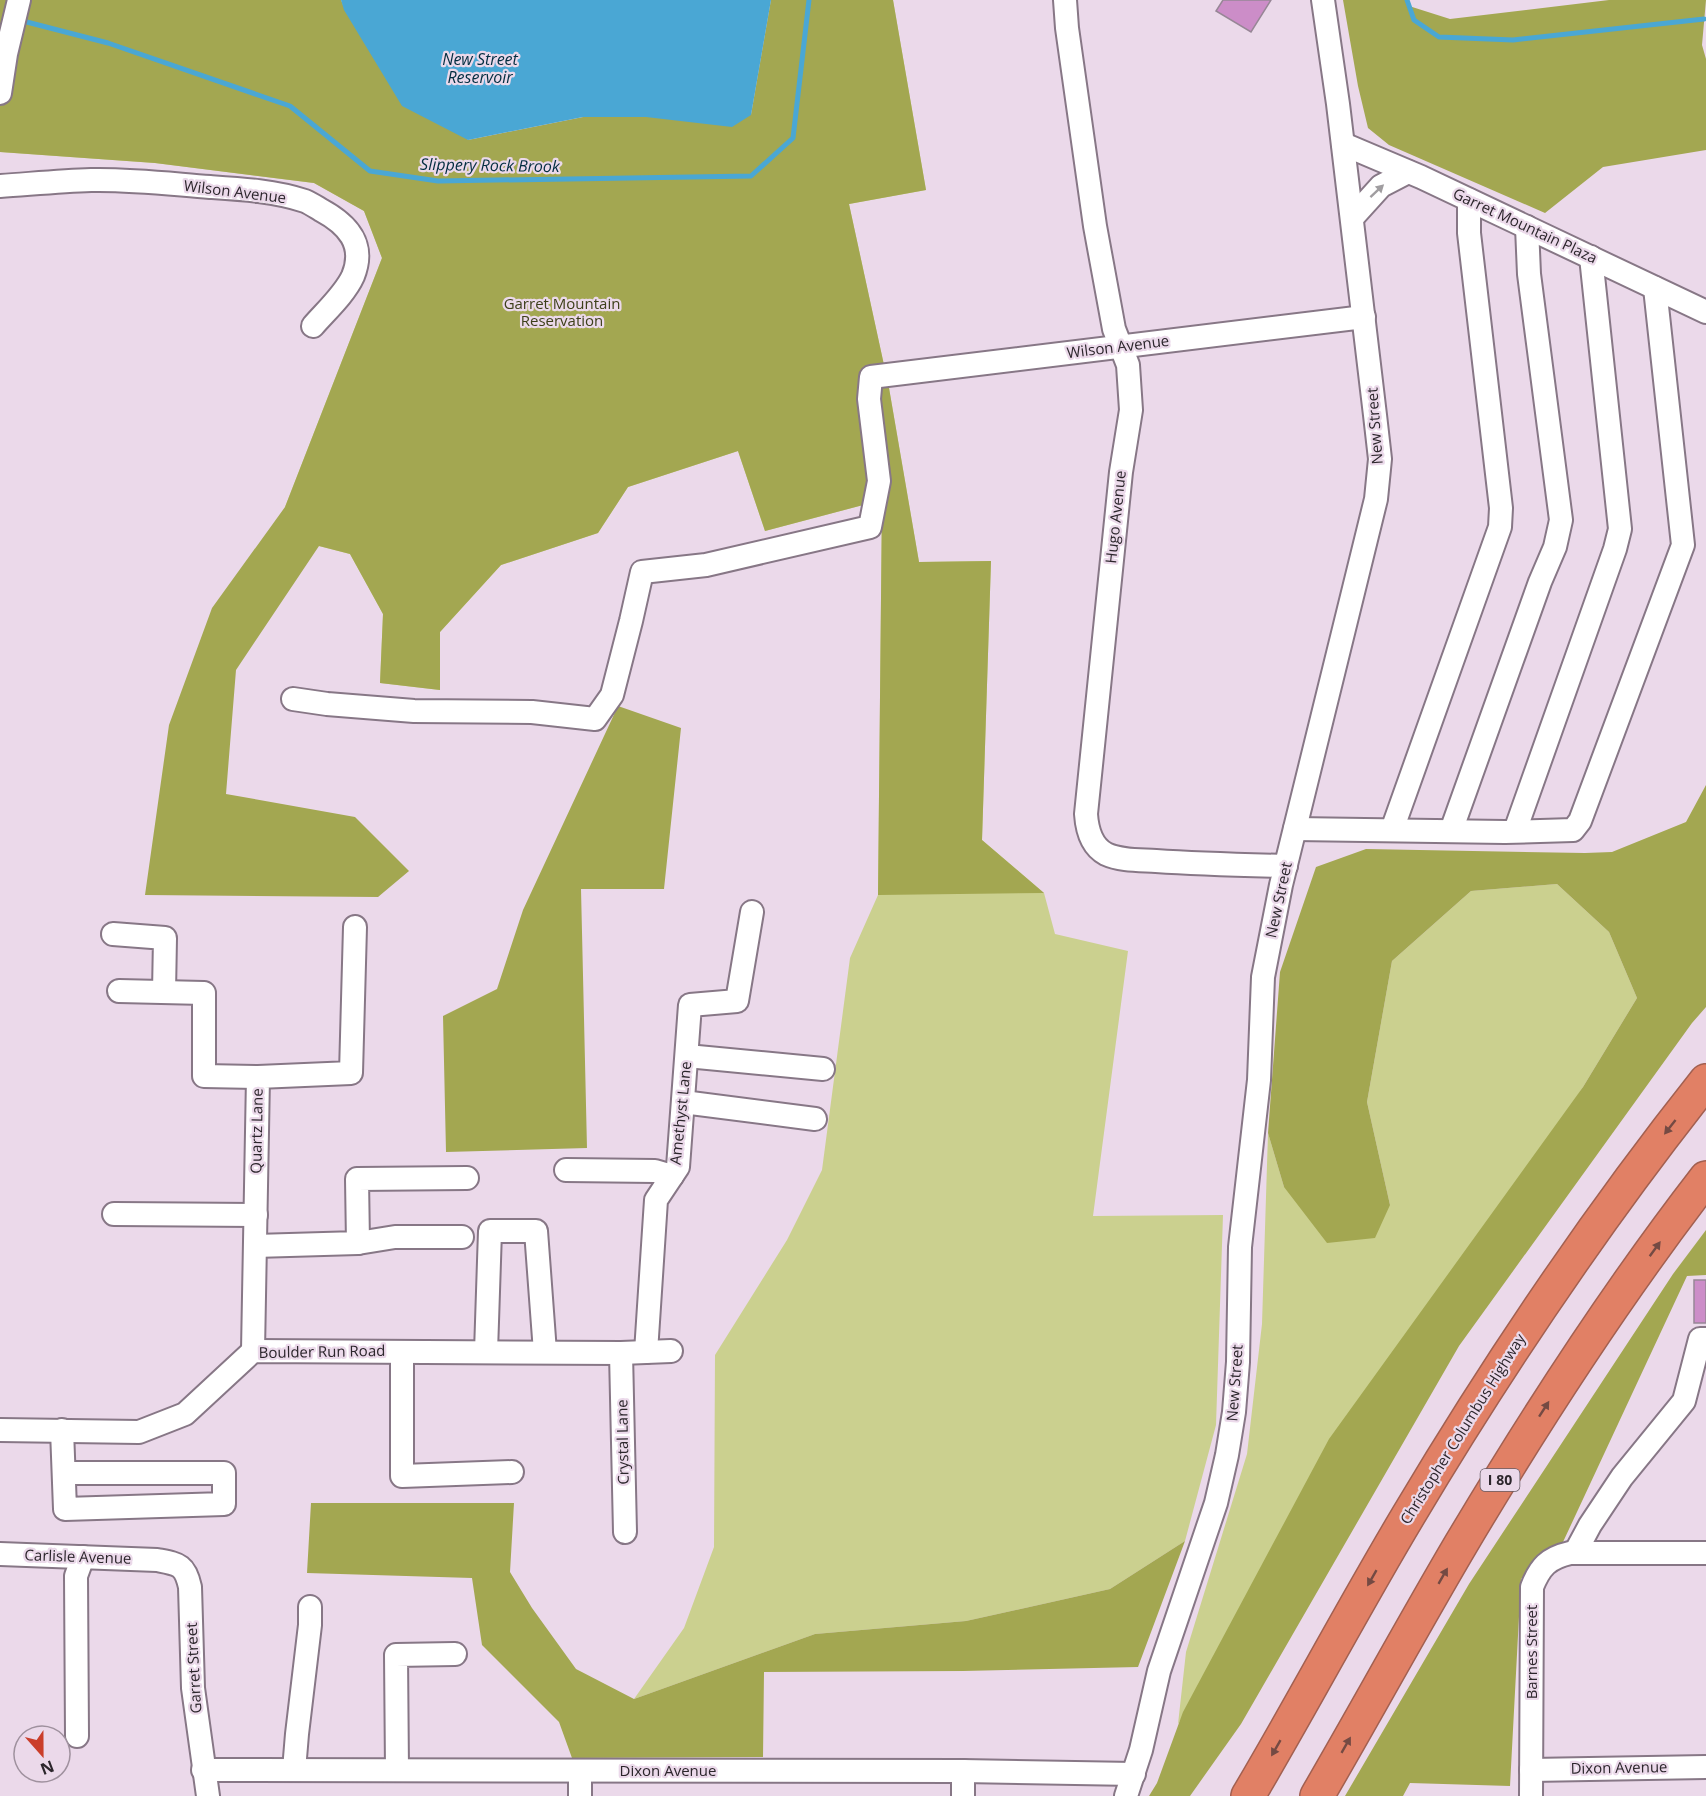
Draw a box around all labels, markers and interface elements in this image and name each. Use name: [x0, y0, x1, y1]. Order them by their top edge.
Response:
water label: New Street Reservoir: [442, 48, 519, 88]
water label: Slippery Rock Brook: [420, 153, 561, 177]
street label: Wilson Avenue: [183, 175, 287, 207]
street label: Garret Mountain Plaza: [1450, 183, 1601, 267]
one-way arrow: [1370, 185, 1384, 199]
park label: Garret Mountain Reservation: [504, 293, 620, 330]
street label: Wilson Avenue: [1066, 330, 1170, 362]
street label: New Street: [1361, 387, 1387, 465]
street label: Hugo Avenue: [1100, 469, 1130, 564]
street label: New Street: [1260, 860, 1296, 940]
street label: Amethyst Lane: [665, 1060, 695, 1166]
street label: Quartz Lane: [245, 1088, 267, 1174]
one-way arrow: [1664, 1119, 1677, 1135]
one-way arrow: [1648, 1241, 1660, 1256]
street label: Christopher Columbus Highway: [1395, 1329, 1530, 1528]
street label: Boulder Run Road: [258, 1340, 385, 1362]
street label: New Street: [1221, 1344, 1247, 1422]
street label: Crystal Lane: [611, 1399, 633, 1485]
one-way arrow: [1538, 1402, 1550, 1418]
road number: I 80: [1480, 1469, 1520, 1491]
street label: Carlisle Avenue: [24, 1544, 132, 1568]
one-way arrow: [1437, 1568, 1448, 1584]
one-way arrow: [1367, 1570, 1377, 1587]
street label: Barnes Street: [1521, 1605, 1541, 1699]
street label: Garret Street: [181, 1622, 205, 1714]
north arrow: [12, 1724, 72, 1784]
one-way arrow: [1341, 1736, 1351, 1753]
one-way arrow: [1271, 1740, 1281, 1757]
text: N: [37, 1755, 57, 1781]
street label: Dixon Avenue: [1570, 1756, 1668, 1778]
street label: Dixon Avenue: [620, 1760, 716, 1780]

